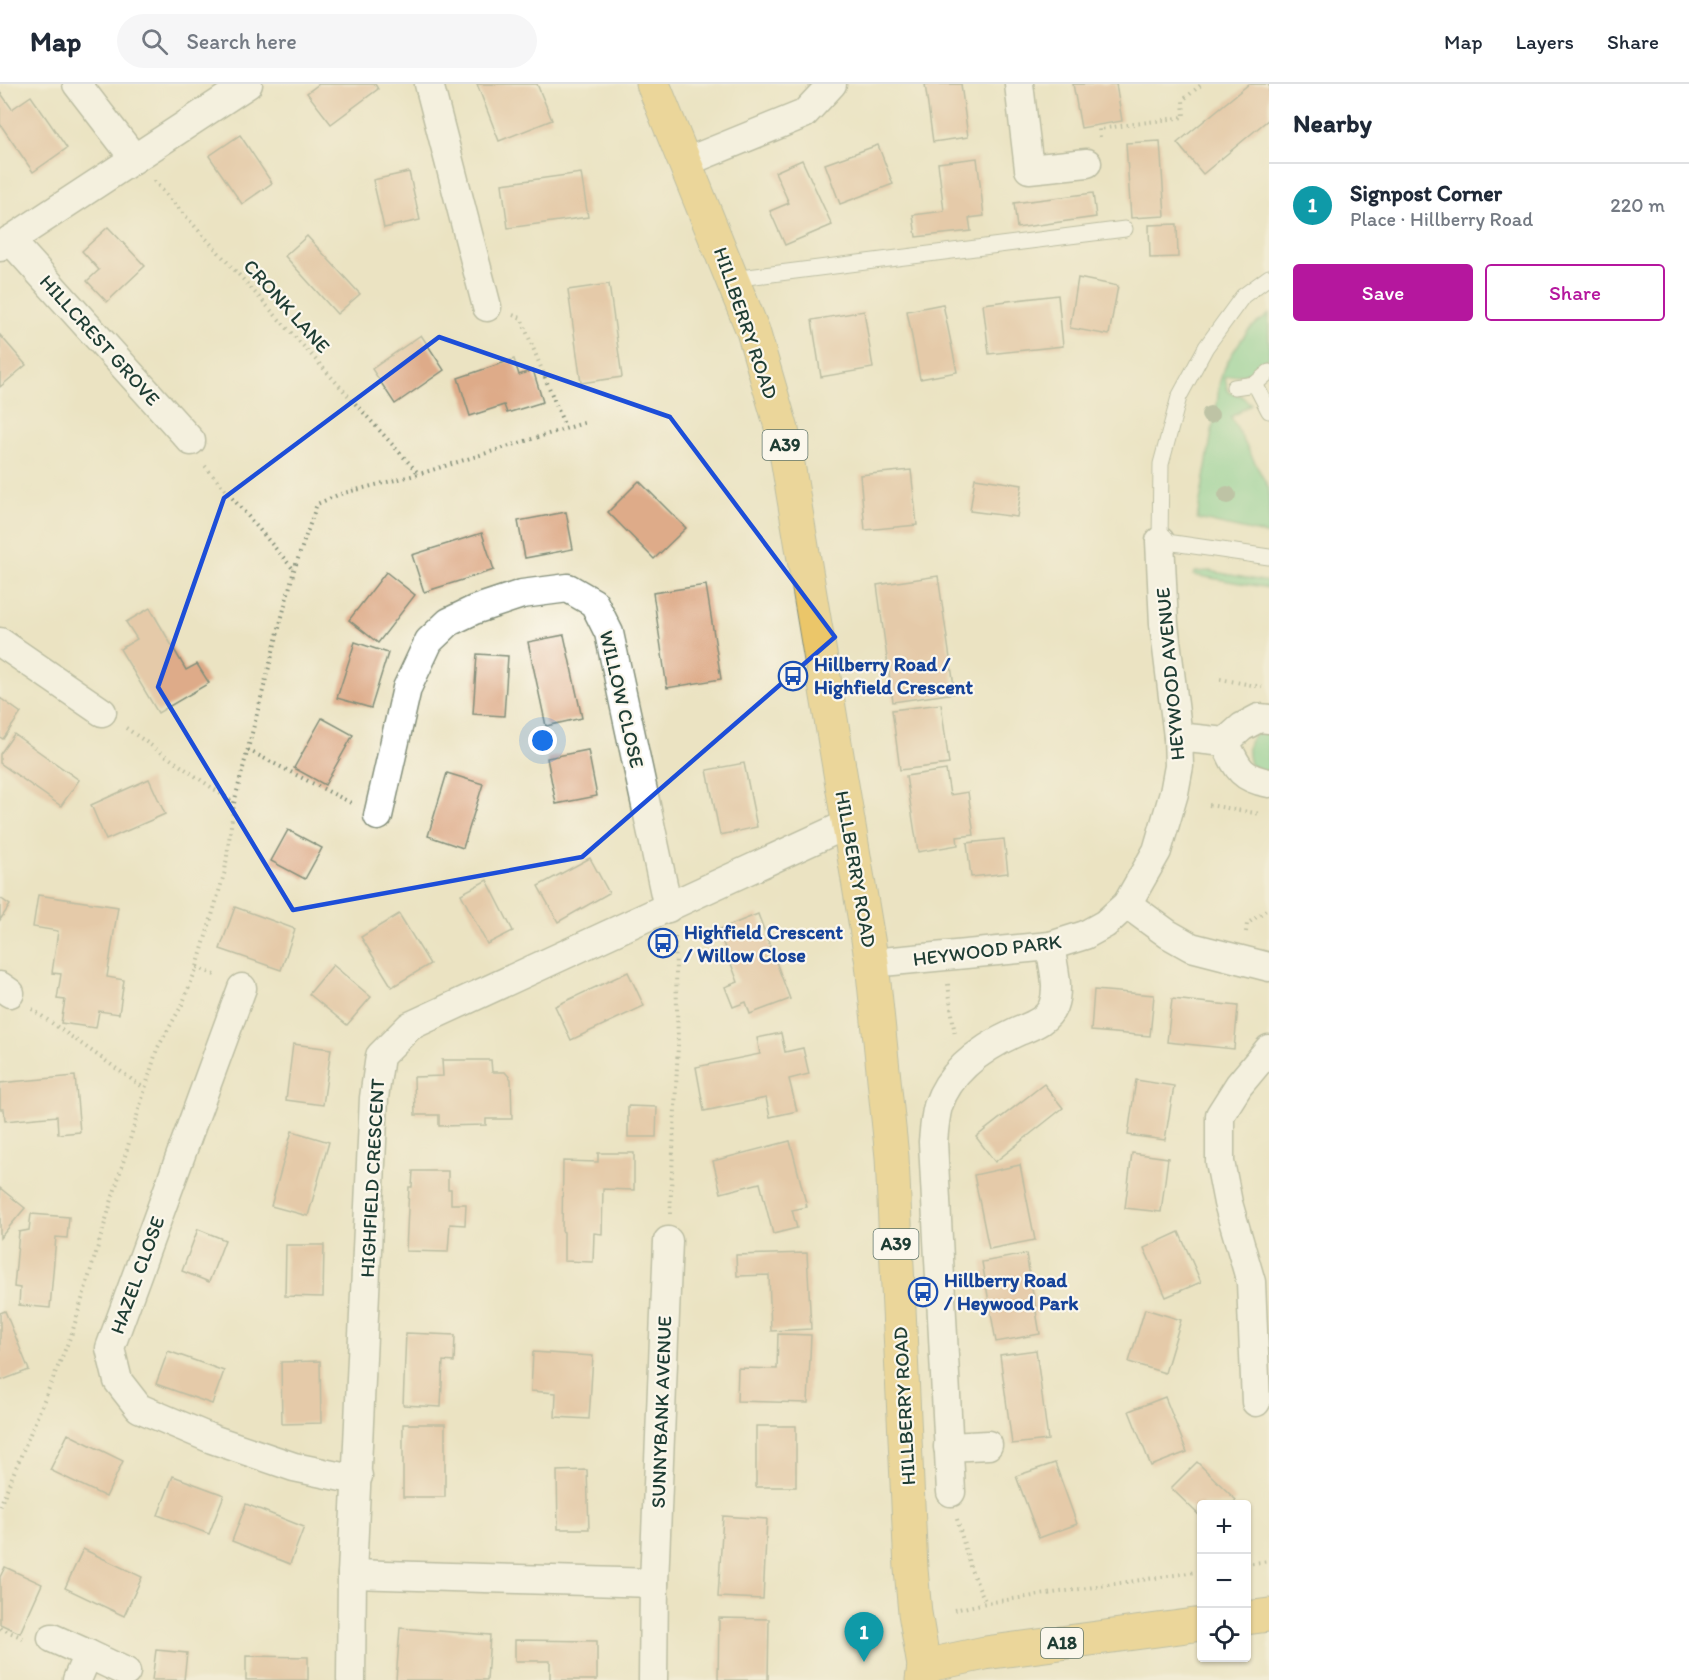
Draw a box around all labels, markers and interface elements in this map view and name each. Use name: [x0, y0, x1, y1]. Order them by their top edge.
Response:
search box: [117, 14, 537, 68]
text: Map: [30, 24, 81, 58]
icon: search: [138, 25, 171, 58]
text: Search here: [186, 28, 297, 55]
text: Map: [1444, 29, 1483, 54]
text: Layers: [1516, 29, 1574, 54]
text: Share: [1607, 29, 1659, 54]
text: Nearby: [1293, 107, 1372, 139]
text: Signpost Corner: [1350, 180, 1502, 207]
text: 1: [1308, 193, 1317, 217]
text: 220 m: [1610, 193, 1665, 217]
text: Place · Hillberry Road: [1350, 207, 1533, 231]
street label: HILLBERRY ROAD: [709, 244, 783, 402]
street label: CRONK LANE: [239, 254, 335, 358]
button: Save: [1293, 264, 1473, 321]
button: Share: [1485, 264, 1665, 321]
street label: HILLCREST GROVE: [35, 269, 165, 411]
road number: A39: [762, 430, 808, 460]
street label: HEYWOOD AVENUE: [1150, 587, 1190, 761]
street label: WILLOW CLOSE: [595, 628, 649, 770]
place label: Hillberry Road / Highfield Crescent: [814, 652, 973, 700]
bus stop icon: Hillberry Road / Highfield Crescent: [777, 660, 809, 692]
your location: [528, 726, 557, 755]
street label: HILLBERRY ROAD: [830, 789, 882, 949]
place label: Highfield Crescent / Willow Close: [683, 920, 843, 967]
bus stop icon: Highfield Crescent / Willow Close: [647, 927, 679, 959]
street label: HEYWOOD PARK: [911, 929, 1063, 971]
street label: HIGHFIELD CRESCENT: [355, 1078, 389, 1278]
street label: HAZEL CLOSE: [105, 1213, 169, 1337]
road number: A39: [874, 1229, 918, 1259]
place label: Hillberry Road / Heywood Park: [943, 1268, 1079, 1316]
bus stop icon: Hillberry Road / Heywood Park: [907, 1276, 939, 1308]
street label: SUNNYBANK AVENUE: [646, 1315, 676, 1509]
street label: HILLBERRY ROAD: [888, 1326, 920, 1486]
map controls: [1197, 1500, 1251, 1662]
button: +: [1197, 1500, 1251, 1554]
button: −: [1197, 1554, 1251, 1608]
button: locate: [1197, 1608, 1251, 1662]
pin: 1: [844, 1612, 884, 1662]
road number: A18: [1041, 1628, 1083, 1658]

